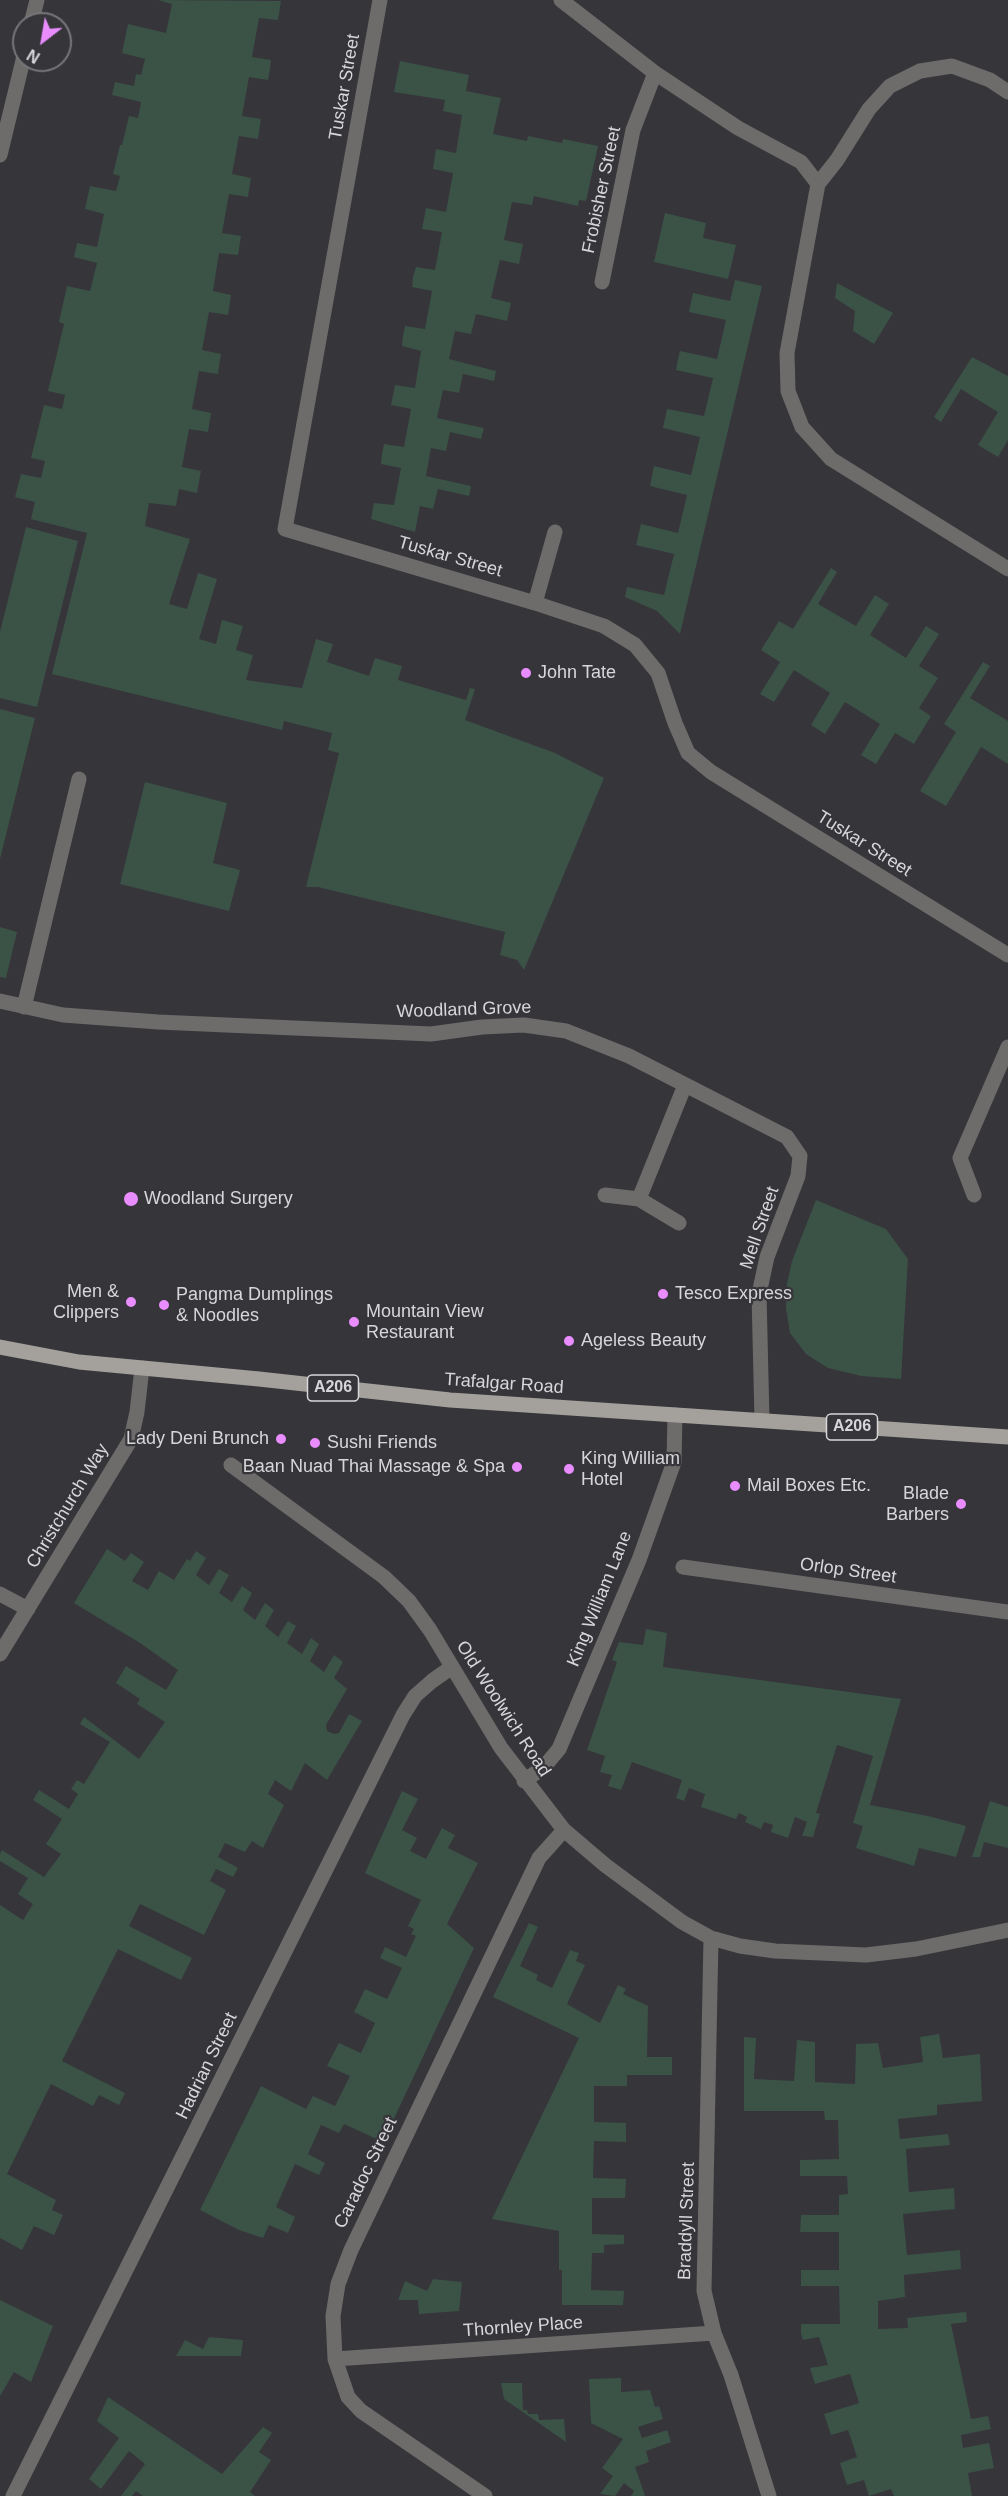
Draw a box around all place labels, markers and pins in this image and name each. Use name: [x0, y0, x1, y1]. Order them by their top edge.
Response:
place label: John Tate: [538, 662, 616, 684]
marker: John Tate: [519, 666, 533, 680]
place label: Woodland Surgery: [144, 1188, 293, 1210]
marker: Woodland Surgery: [122, 1190, 140, 1208]
place label: Men & Clippers: [53, 1281, 119, 1324]
place label: Tesco Express: [675, 1283, 792, 1305]
place label: Pangma Dumplings & Noodles: [176, 1284, 333, 1326]
marker: Tesco Express: [656, 1287, 670, 1301]
marker: Men & Clippers: [124, 1295, 138, 1309]
marker: Pangma Dumplings & Noodles: [157, 1298, 171, 1312]
place label: Mountain View Restaurant: [366, 1301, 484, 1344]
marker: Mountain View Restaurant: [347, 1315, 361, 1329]
place label: Ageless Beauty: [581, 1330, 706, 1352]
marker: Ageless Beauty: [562, 1334, 576, 1348]
place label: Lady Deni Brunch: [126, 1428, 269, 1450]
marker: Lady Deni Brunch: [274, 1432, 288, 1446]
place label: Sushi Friends: [327, 1432, 437, 1454]
marker: Sushi Friends: [308, 1436, 322, 1450]
place label: King William Hotel: [581, 1448, 680, 1490]
place label: Baan Nuad Thai Massage & Spa: [243, 1456, 505, 1478]
marker: Baan Nuad Thai Massage & Spa: [510, 1460, 524, 1474]
marker: King William Hotel: [562, 1462, 576, 1476]
place label: Mail Boxes Etc.: [747, 1475, 871, 1497]
marker: Mail Boxes Etc.: [728, 1479, 742, 1493]
place label: Blade Barbers: [886, 1483, 949, 1526]
marker: Blade Barbers: [954, 1497, 968, 1511]

